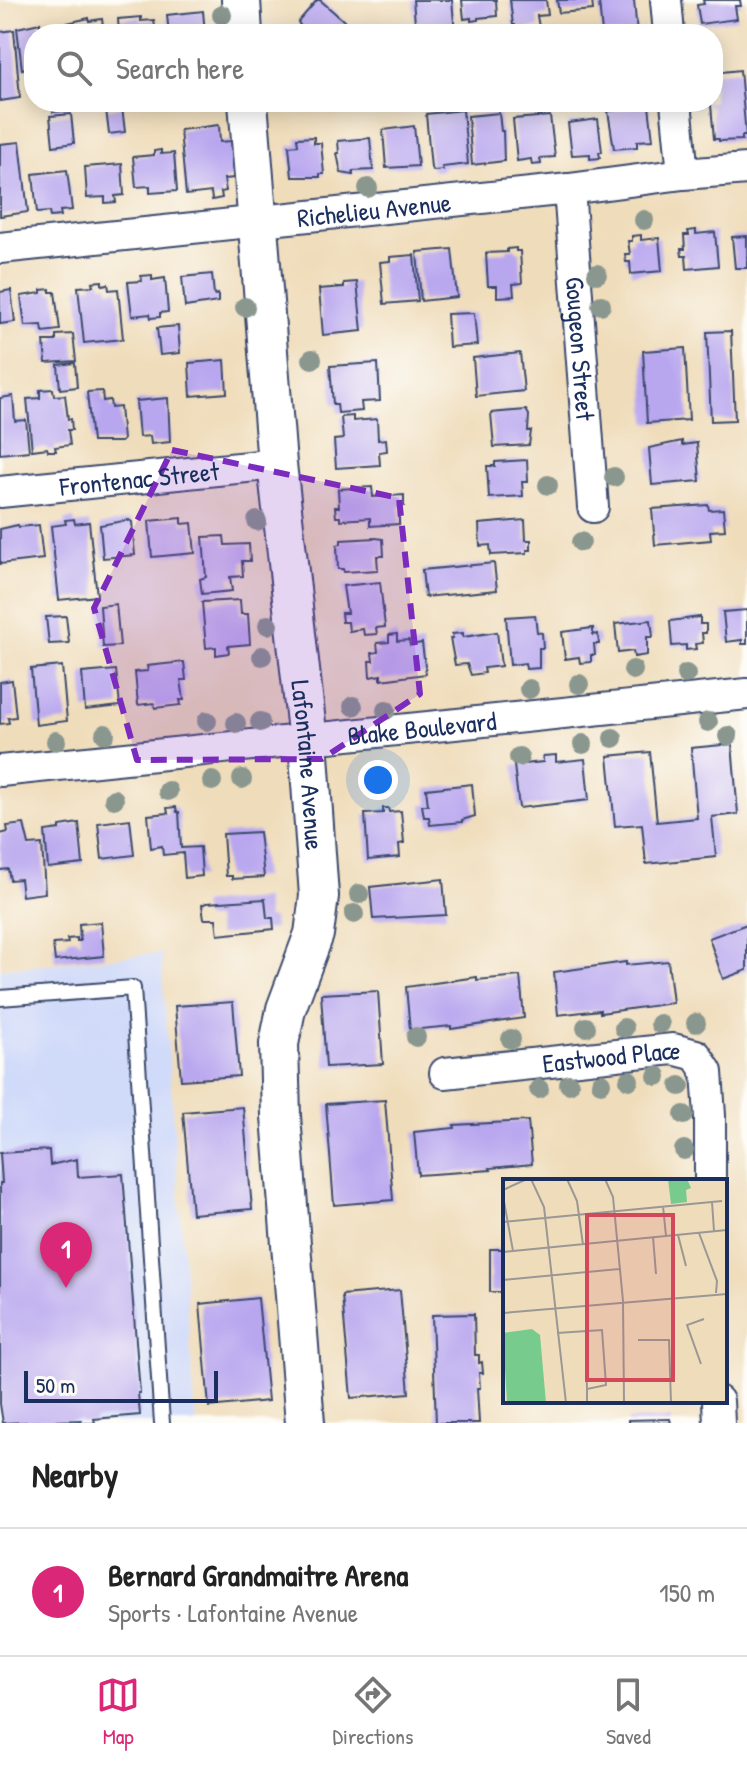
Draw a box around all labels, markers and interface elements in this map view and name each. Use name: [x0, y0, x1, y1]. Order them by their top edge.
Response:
search box: [24, 24, 723, 112]
icon: search: [52, 46, 96, 90]
text: Search here: [116, 48, 244, 88]
street label: Richelieu Avenue: [295, 184, 453, 235]
street label: Gougeon Street: [558, 275, 604, 423]
street label: Frontenac Street: [57, 452, 222, 503]
street label: Lafontaine Avenue: [284, 678, 333, 851]
street label: Blake Boulevard: [346, 702, 498, 753]
your location: [358, 760, 398, 800]
street label: Eastwood Place: [541, 1032, 686, 1080]
inset map: [503, 1179, 727, 1403]
pin: 1: [40, 1222, 92, 1288]
scale bar: [24, 1367, 218, 1403]
text: 50 m: [36, 1370, 75, 1400]
text: Nearby: [32, 1452, 118, 1498]
text: Bernard Grandmaitre Arena: [108, 1555, 408, 1595]
text: 1: [53, 1575, 63, 1610]
text: 150 m: [659, 1575, 715, 1610]
text: Sports · Lafontaine Avenue: [108, 1595, 358, 1630]
tab: Map: [96, 1673, 140, 1751]
tab: Directions: [333, 1673, 414, 1751]
tab: Saved: [606, 1673, 651, 1751]

